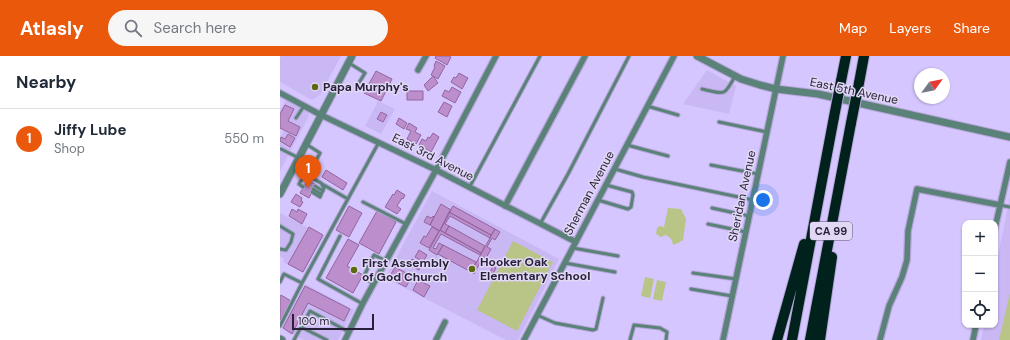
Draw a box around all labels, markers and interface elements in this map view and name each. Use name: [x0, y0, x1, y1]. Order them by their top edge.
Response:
search box: [108, 10, 388, 46]
text: Atlasly: [20, 16, 84, 41]
icon: search: [122, 17, 144, 39]
text: Search here: [154, 18, 236, 38]
text: Map: [839, 19, 867, 37]
text: Layers: [889, 19, 931, 37]
text: Share: [953, 19, 990, 37]
north arrow: [914, 68, 950, 104]
text: Nearby: [16, 71, 76, 93]
street label: East 5th Avenue: [808, 74, 900, 108]
place label: Papa Murphy's: [323, 79, 409, 95]
marker: Papa Murphy's: [310, 82, 320, 92]
text: Jiffy Lube: [54, 120, 126, 140]
street label: East 3rd Avenue: [389, 129, 477, 185]
text: 1: [27, 130, 31, 147]
text: 550 m: [224, 130, 264, 147]
text: Shop: [54, 140, 85, 157]
street label: Sherman Avenue: [560, 148, 618, 238]
street label: Sheridan Avenue: [725, 149, 760, 243]
pin: 1: [295, 155, 321, 188]
your location: [753, 190, 773, 210]
map controls: [962, 220, 998, 328]
button: +: [962, 220, 998, 256]
road number: CA 99: [810, 222, 852, 240]
place label: Hooker Oak Elementary School: [480, 254, 590, 284]
place label: First Assembly of God Church: [362, 255, 450, 285]
button: −: [962, 256, 998, 292]
marker: Hooker Oak Elementary School: [467, 264, 477, 274]
marker: First Assembly of God Church: [349, 265, 359, 275]
button: locate: [962, 292, 998, 328]
scale bar: [292, 312, 374, 331]
text: 100 m: [298, 314, 329, 328]

